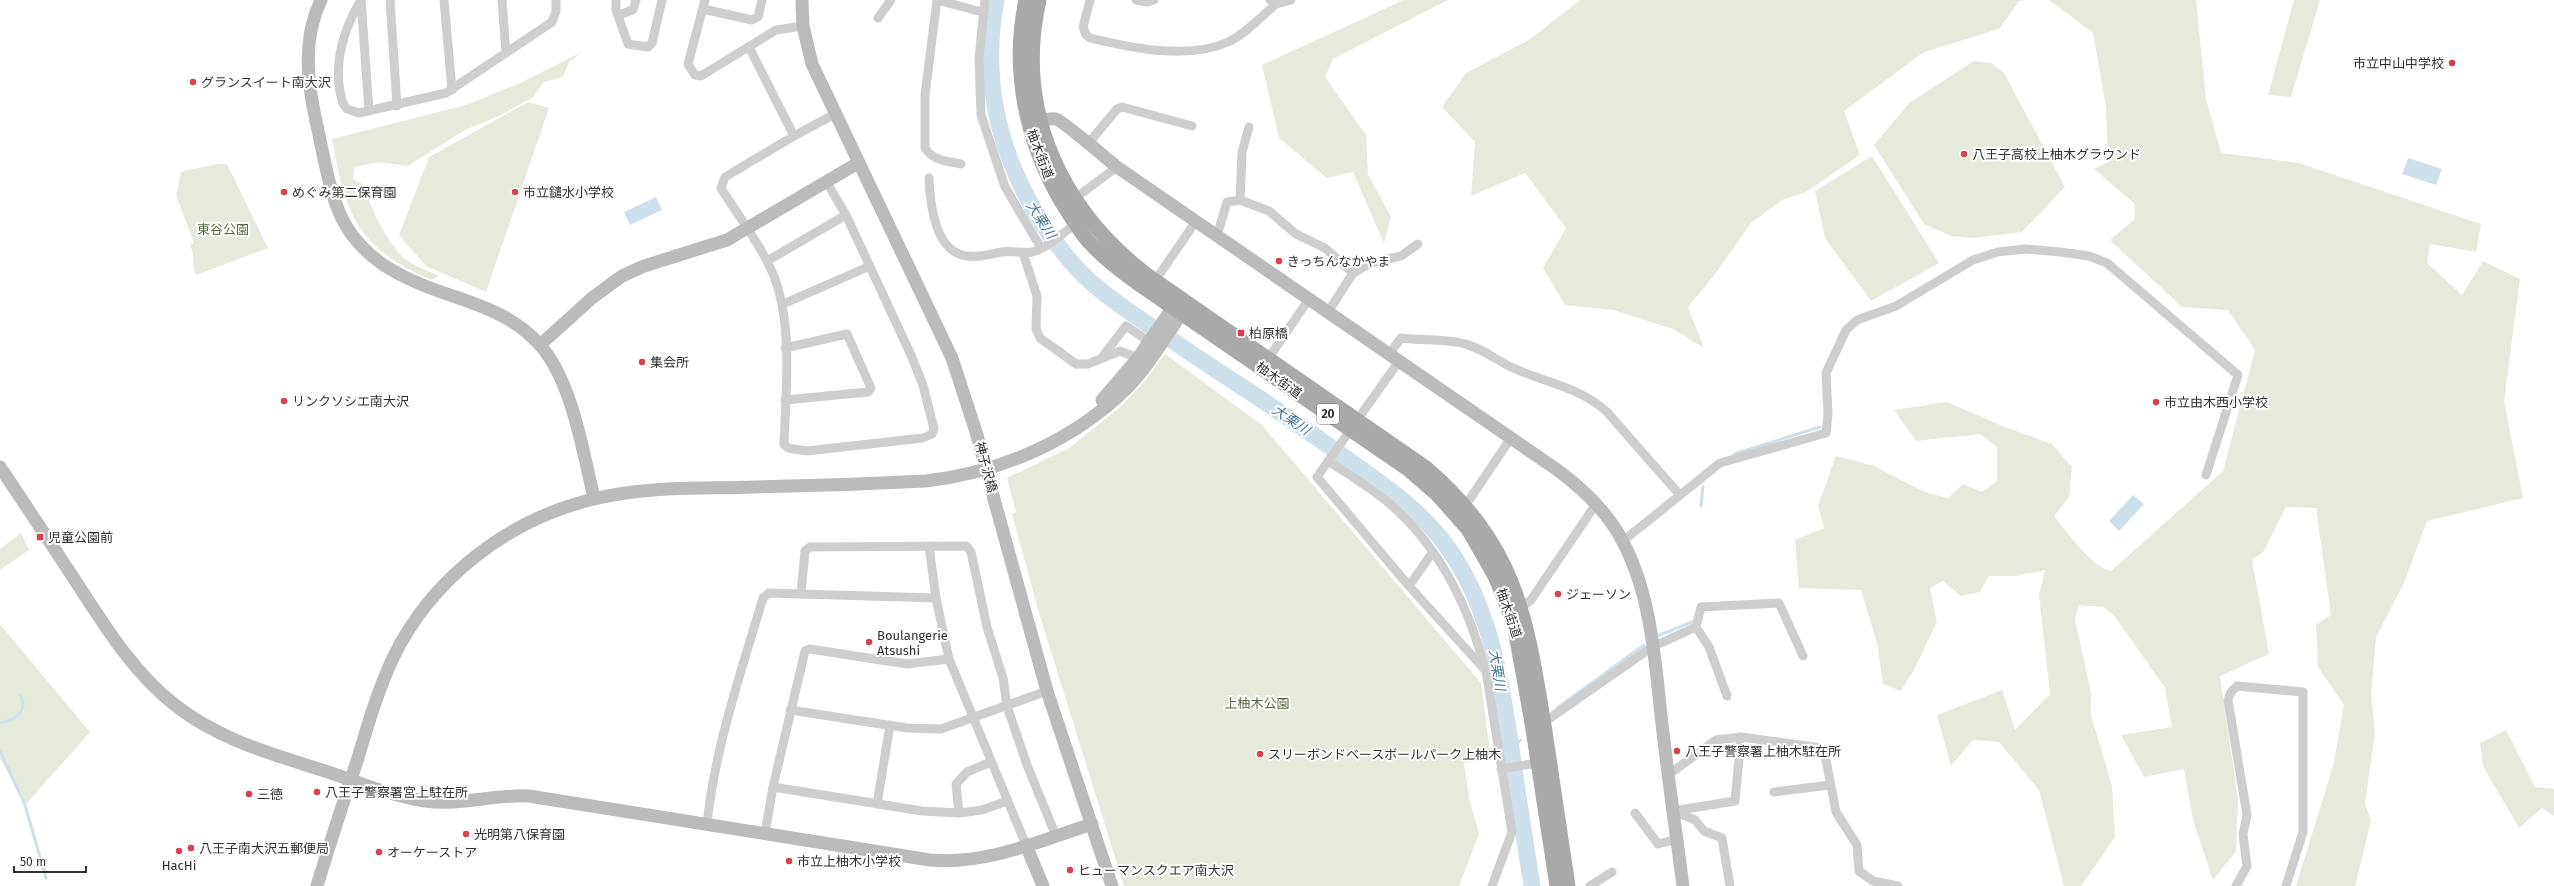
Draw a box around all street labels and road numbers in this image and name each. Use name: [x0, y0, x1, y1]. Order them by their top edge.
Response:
street label: 柚木街道: [1024, 127, 1056, 181]
street label: 柚木街道: [1253, 359, 1305, 401]
road number: 20: [1317, 404, 1339, 424]
street label: 神子沢橋: [972, 440, 1000, 494]
street label: 柚木街道: [1493, 586, 1525, 640]

